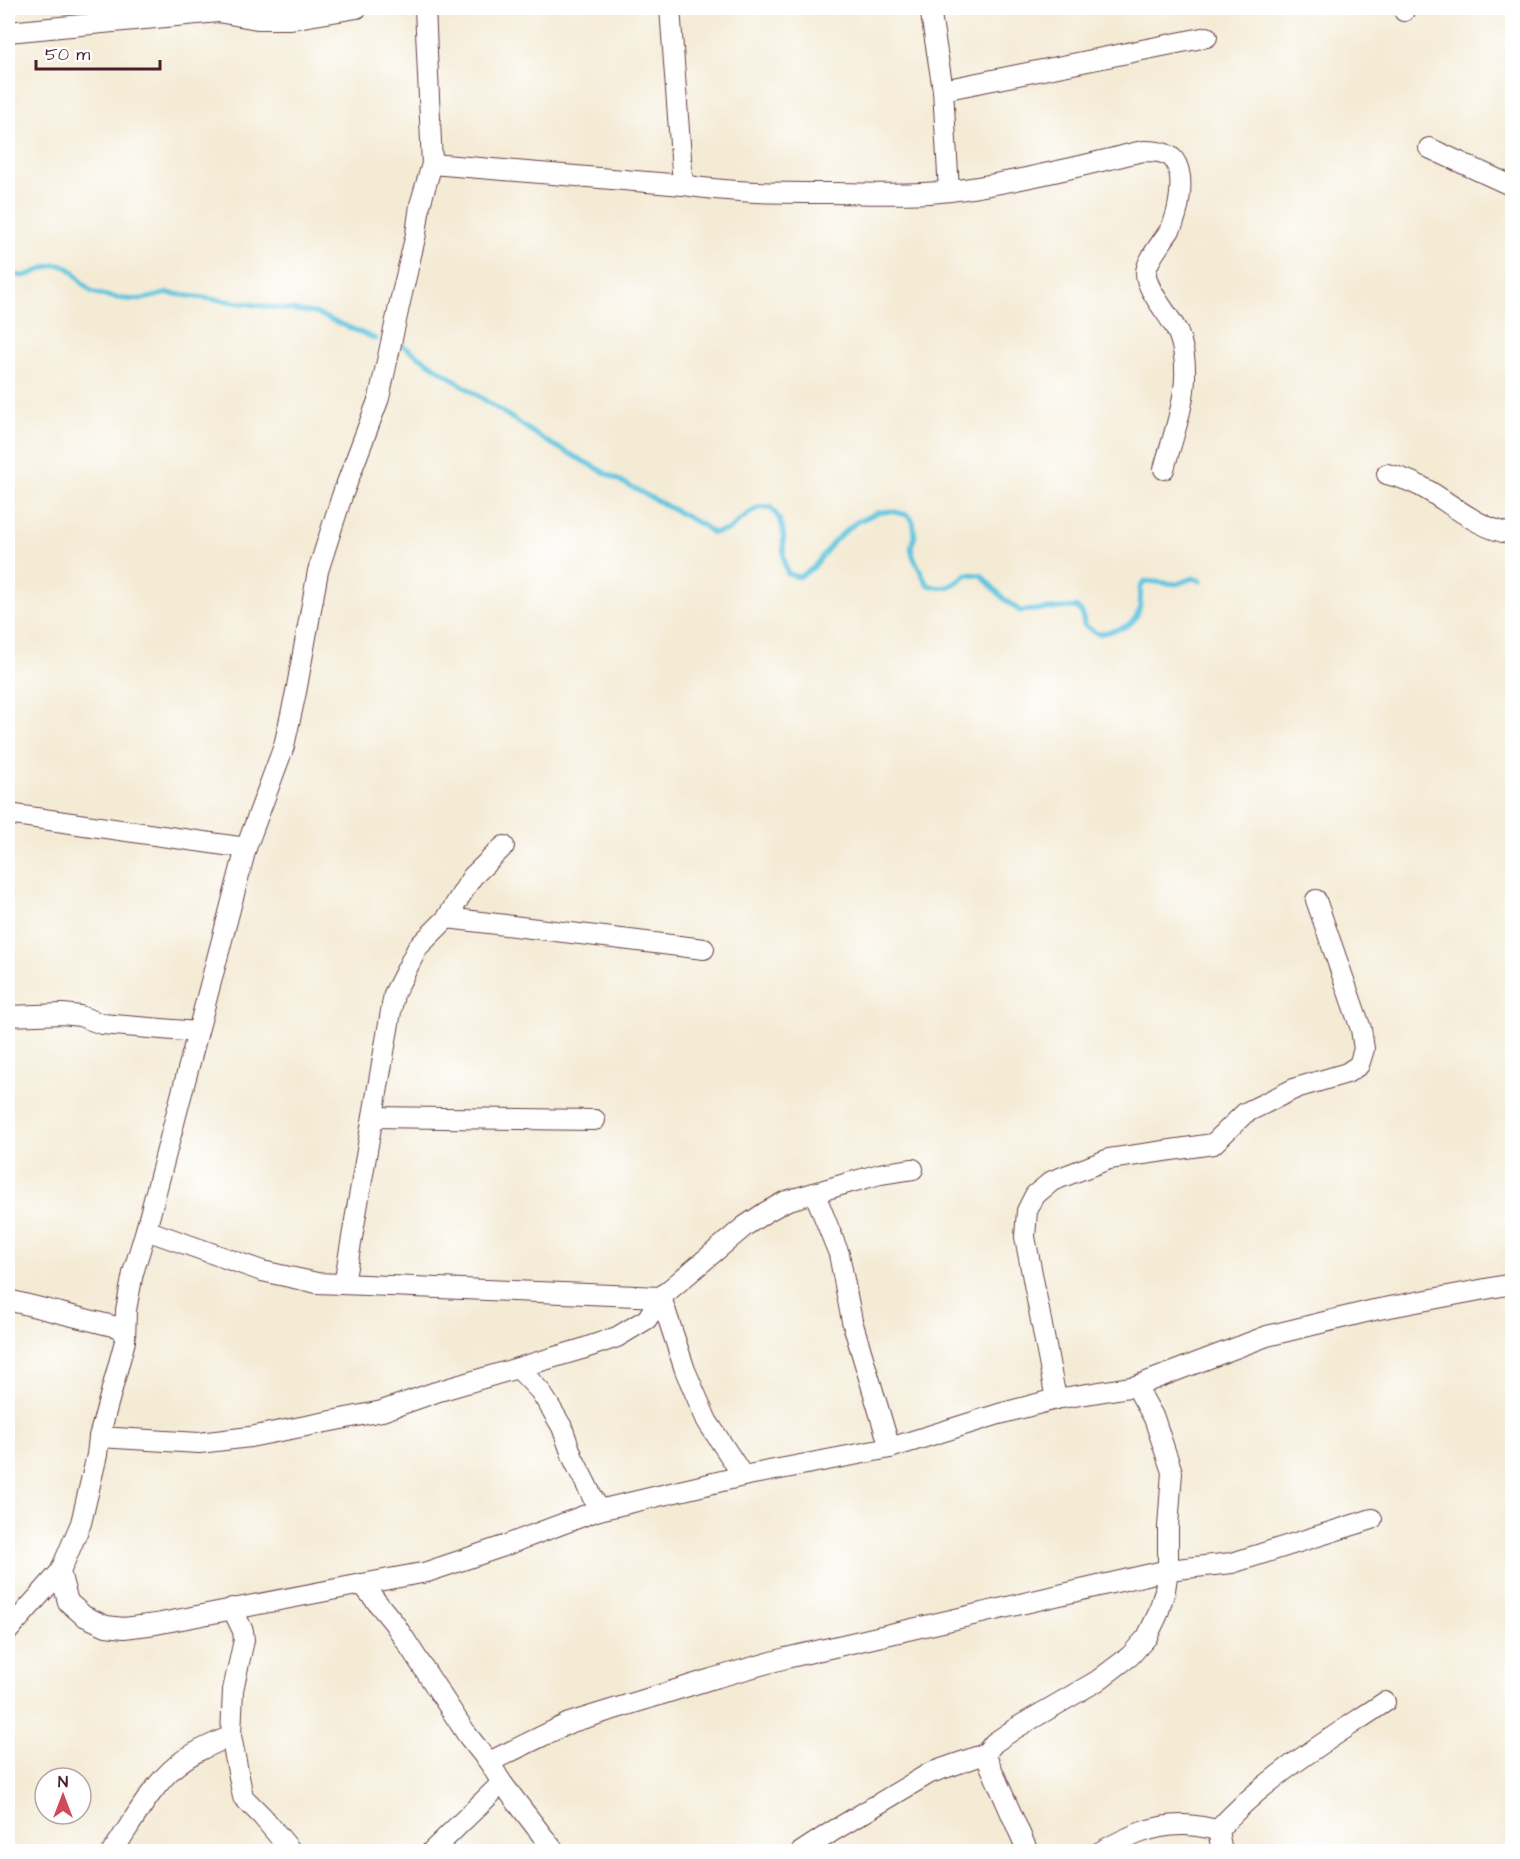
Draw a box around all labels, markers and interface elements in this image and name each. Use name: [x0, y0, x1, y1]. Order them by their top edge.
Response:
scale bar: [36, 33, 160, 71]
text: 50 m: [45, 42, 90, 67]
north arrow: [33, 1766, 93, 1826]
text: N: [58, 1771, 68, 1793]

